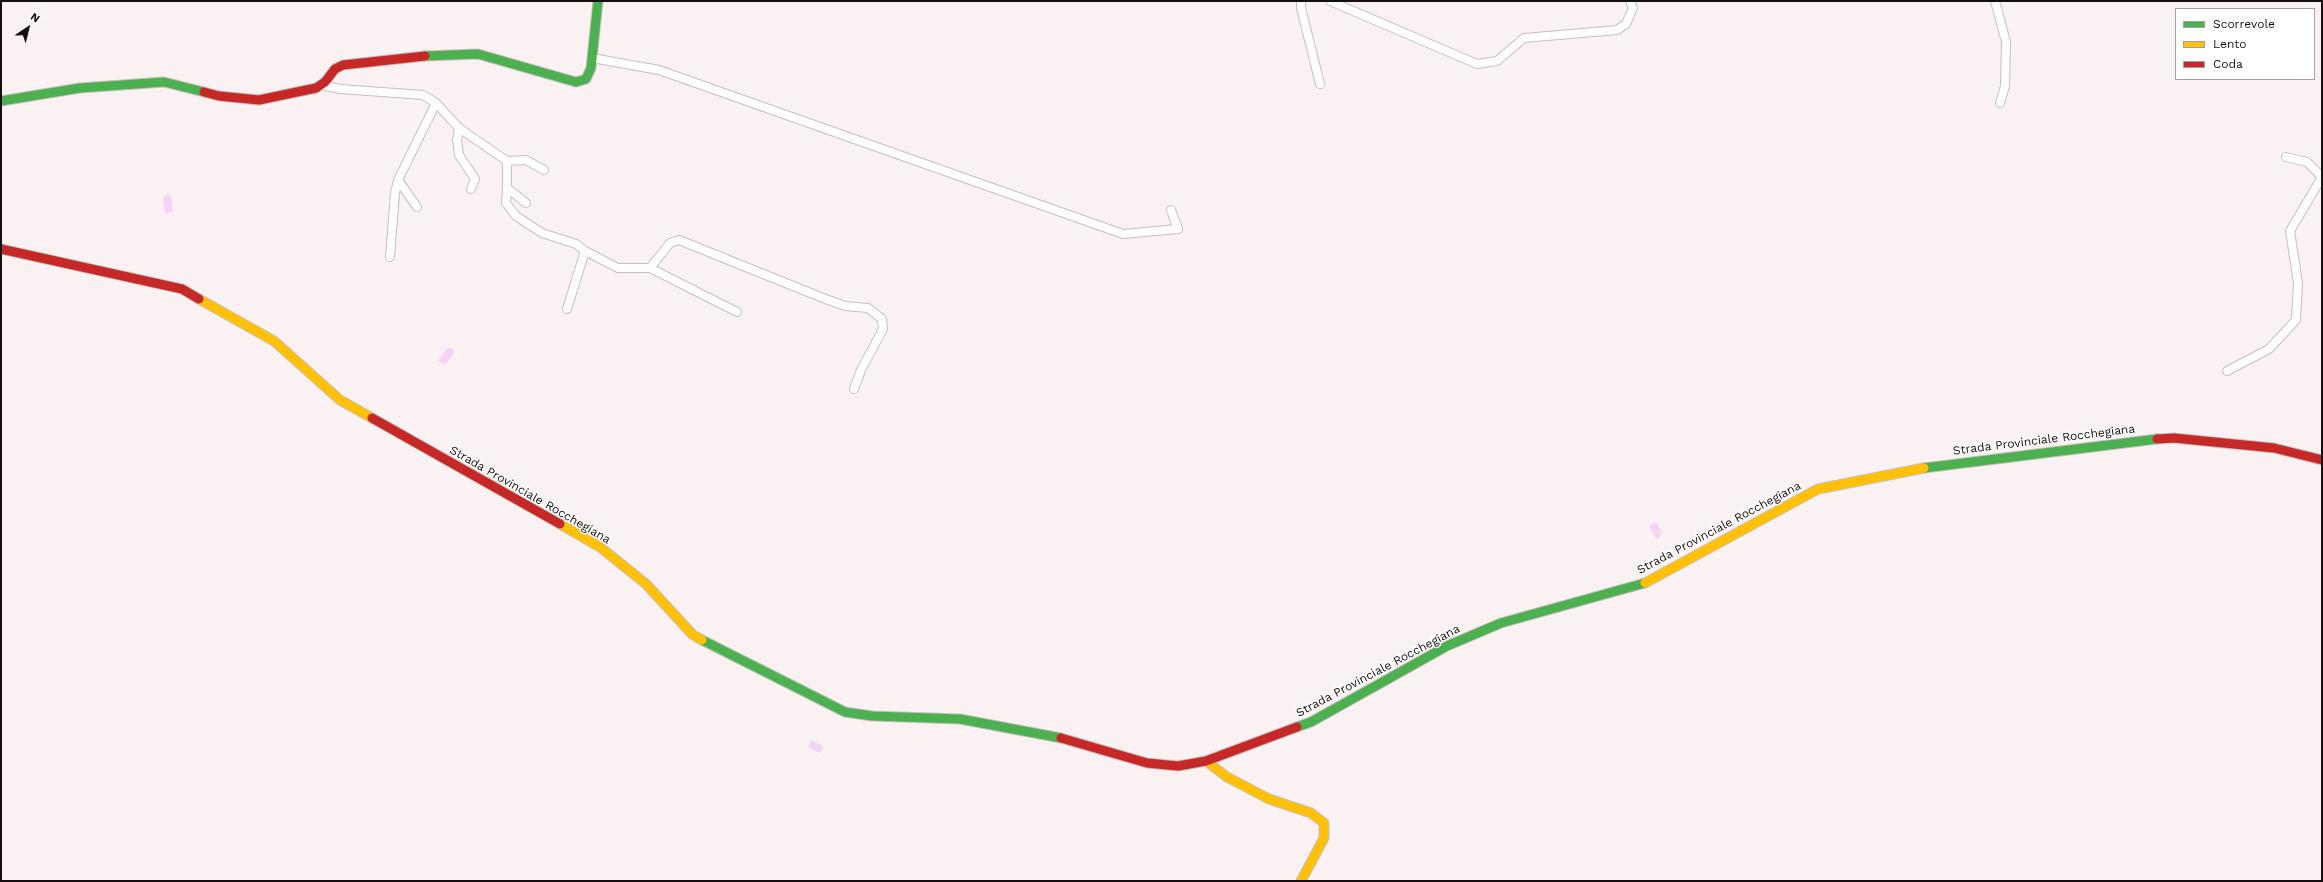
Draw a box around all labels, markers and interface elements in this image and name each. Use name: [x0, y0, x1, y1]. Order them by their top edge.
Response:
north arrow: [8, 8, 48, 48]
legend: [2175, 8, 2315, 80]
text: N: [28, 10, 42, 25]
text: Scorrevole: [2213, 17, 2275, 31]
text: Lento: [2213, 37, 2247, 51]
text: Coda: [2213, 57, 2243, 71]
street label: Strada Provinciale Rocchegiana: [1952, 422, 2136, 458]
street label: Strada Provinciale Rocchegiana: [447, 443, 613, 547]
street label: Strada Provinciale Rocchegiana: [1635, 479, 1803, 577]
street label: Strada Provinciale Rocchegiana: [1294, 622, 1462, 720]

